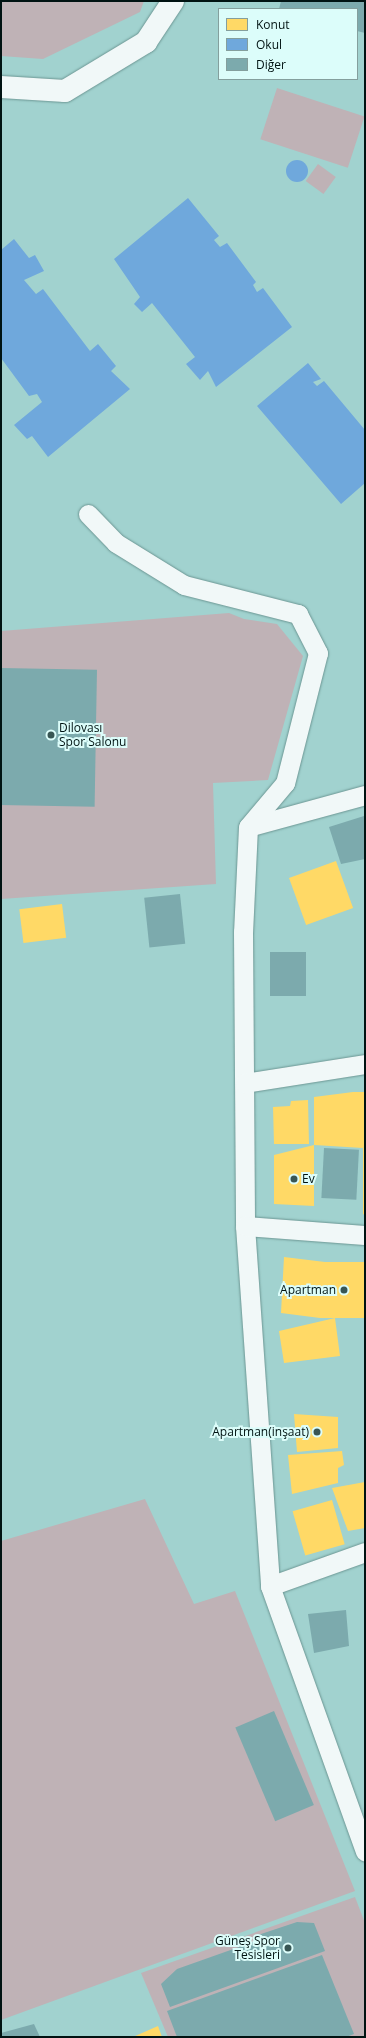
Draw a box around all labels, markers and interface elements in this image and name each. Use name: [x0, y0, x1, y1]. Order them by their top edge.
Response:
legend: [218, 8, 358, 80]
text: Konut: [256, 16, 290, 33]
text: Okul: [256, 36, 282, 53]
text: Diğer: [256, 56, 286, 73]
place label: Dilovası Spor Salonu: [59, 721, 126, 749]
marker: Dilovası Spor Salonu: [46, 730, 56, 740]
place label: Ev: [302, 1172, 315, 1186]
marker: Ev: [289, 1174, 299, 1184]
place label: Apartman: [280, 1283, 336, 1297]
marker: Apartman: [339, 1285, 349, 1295]
place label: Apartman(inşaat): [212, 1425, 309, 1439]
marker: Apartman(inşaat): [312, 1427, 322, 1437]
place label: Güneş Spor Tesisleri: [215, 1934, 280, 1962]
marker: Güneş Spor Tesisleri: [283, 1943, 293, 1953]

